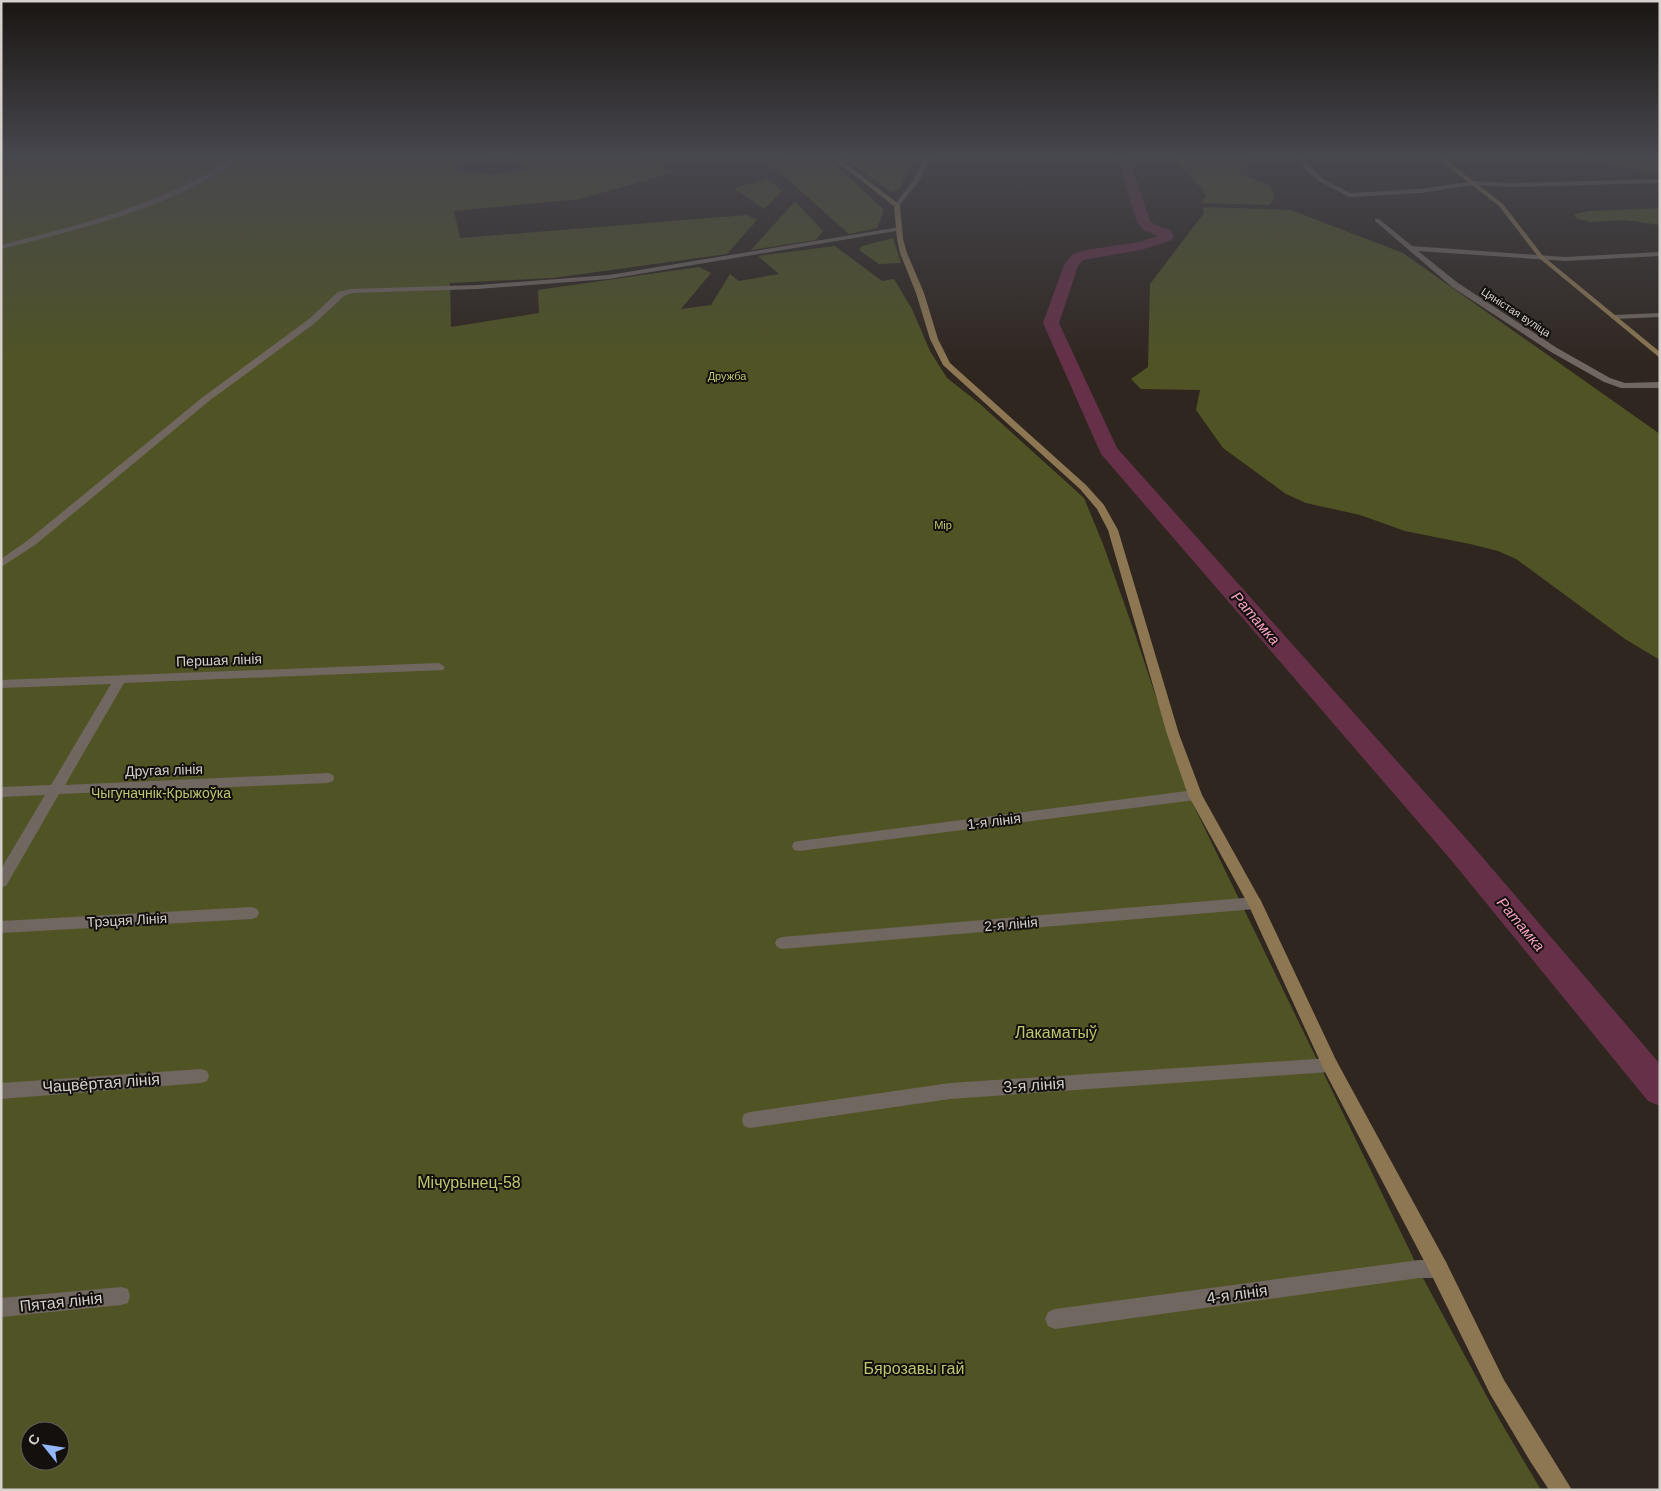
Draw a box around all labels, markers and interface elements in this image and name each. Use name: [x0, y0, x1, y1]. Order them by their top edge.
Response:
street label: Цяністая вуліца: [1479, 285, 1554, 339]
park label: Дружба: [708, 370, 747, 382]
park label: Мір: [934, 519, 952, 531]
water label: Ратамка: [1228, 588, 1284, 648]
street label: Першая лінія: [176, 651, 262, 669]
street label: Другая лінія: [125, 761, 203, 779]
park label: Чыгуначнік-Крыжоўка: [91, 785, 231, 801]
street label: 1-я лінія: [966, 810, 1022, 832]
water label: Ратамка: [1494, 894, 1548, 954]
street label: Трэцяя Лінія: [86, 910, 168, 930]
street label: 2-я лінія: [984, 914, 1038, 934]
park label: Лакаматыў: [1015, 1024, 1097, 1041]
street label: Чацвёртая лінія: [42, 1070, 160, 1096]
street label: 3-я лінія: [1003, 1074, 1065, 1096]
park label: Мічурынец-58: [417, 1174, 521, 1191]
street label: 4-я лінія: [1205, 1281, 1269, 1307]
street label: Пятая лінія: [19, 1289, 103, 1315]
park label: Бярозавы гай: [864, 1360, 964, 1377]
north arrow: [20, 1421, 70, 1471]
text: С: [24, 1431, 43, 1448]

